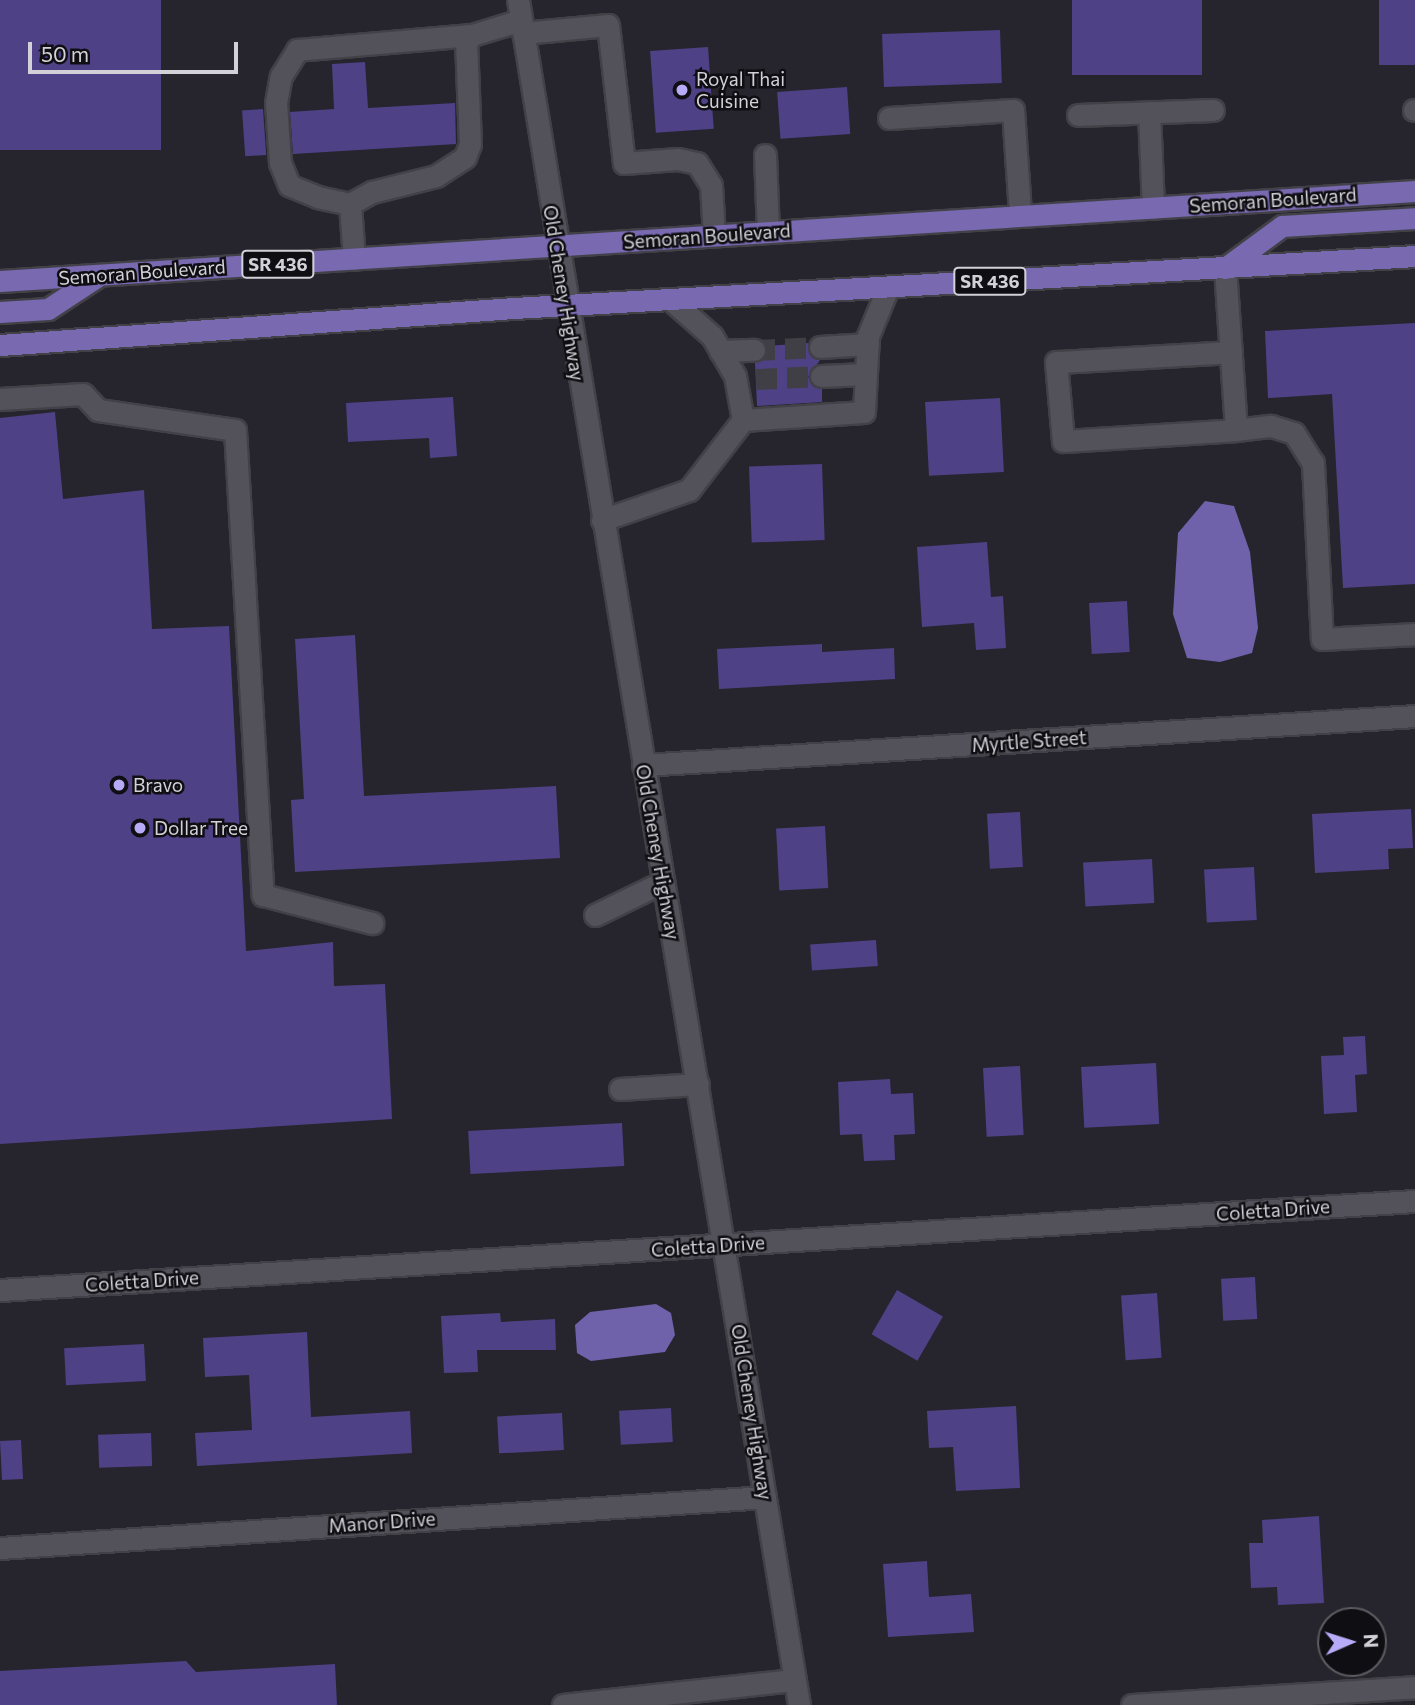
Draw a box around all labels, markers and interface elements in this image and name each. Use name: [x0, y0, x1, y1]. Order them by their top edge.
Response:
scale bar: [32, 28, 242, 72]
text: 50 m: [41, 41, 89, 66]
place label: Royal Thai Cuisine: [696, 68, 785, 112]
marker: Royal Thai Cuisine: [674, 82, 690, 98]
street label: Semoran Boulevard: [1189, 183, 1357, 217]
street label: Old Cheney Highway: [539, 203, 589, 383]
street label: Semoran Boulevard: [623, 219, 791, 253]
road number: SR 436: [241, 250, 315, 278]
street label: Semoran Boulevard: [58, 255, 226, 289]
road number: SR 436: [953, 267, 1027, 296]
street label: Myrtle Street: [971, 726, 1087, 756]
street label: Old Cheney Highway: [631, 763, 685, 941]
place label: Bravo: [133, 774, 183, 796]
marker: Bravo: [111, 777, 127, 793]
place label: Dollar Tree: [154, 817, 248, 839]
marker: Dollar Tree: [132, 820, 148, 836]
street label: Coletta Drive: [1215, 1195, 1331, 1225]
street label: Coletta Drive: [650, 1231, 766, 1261]
street label: Coletta Drive: [84, 1266, 200, 1296]
street label: Old Cheney Highway: [727, 1322, 777, 1502]
street label: Manor Drive: [328, 1507, 436, 1537]
north arrow: [1317, 1607, 1387, 1677]
text: N: [1360, 1633, 1383, 1649]

